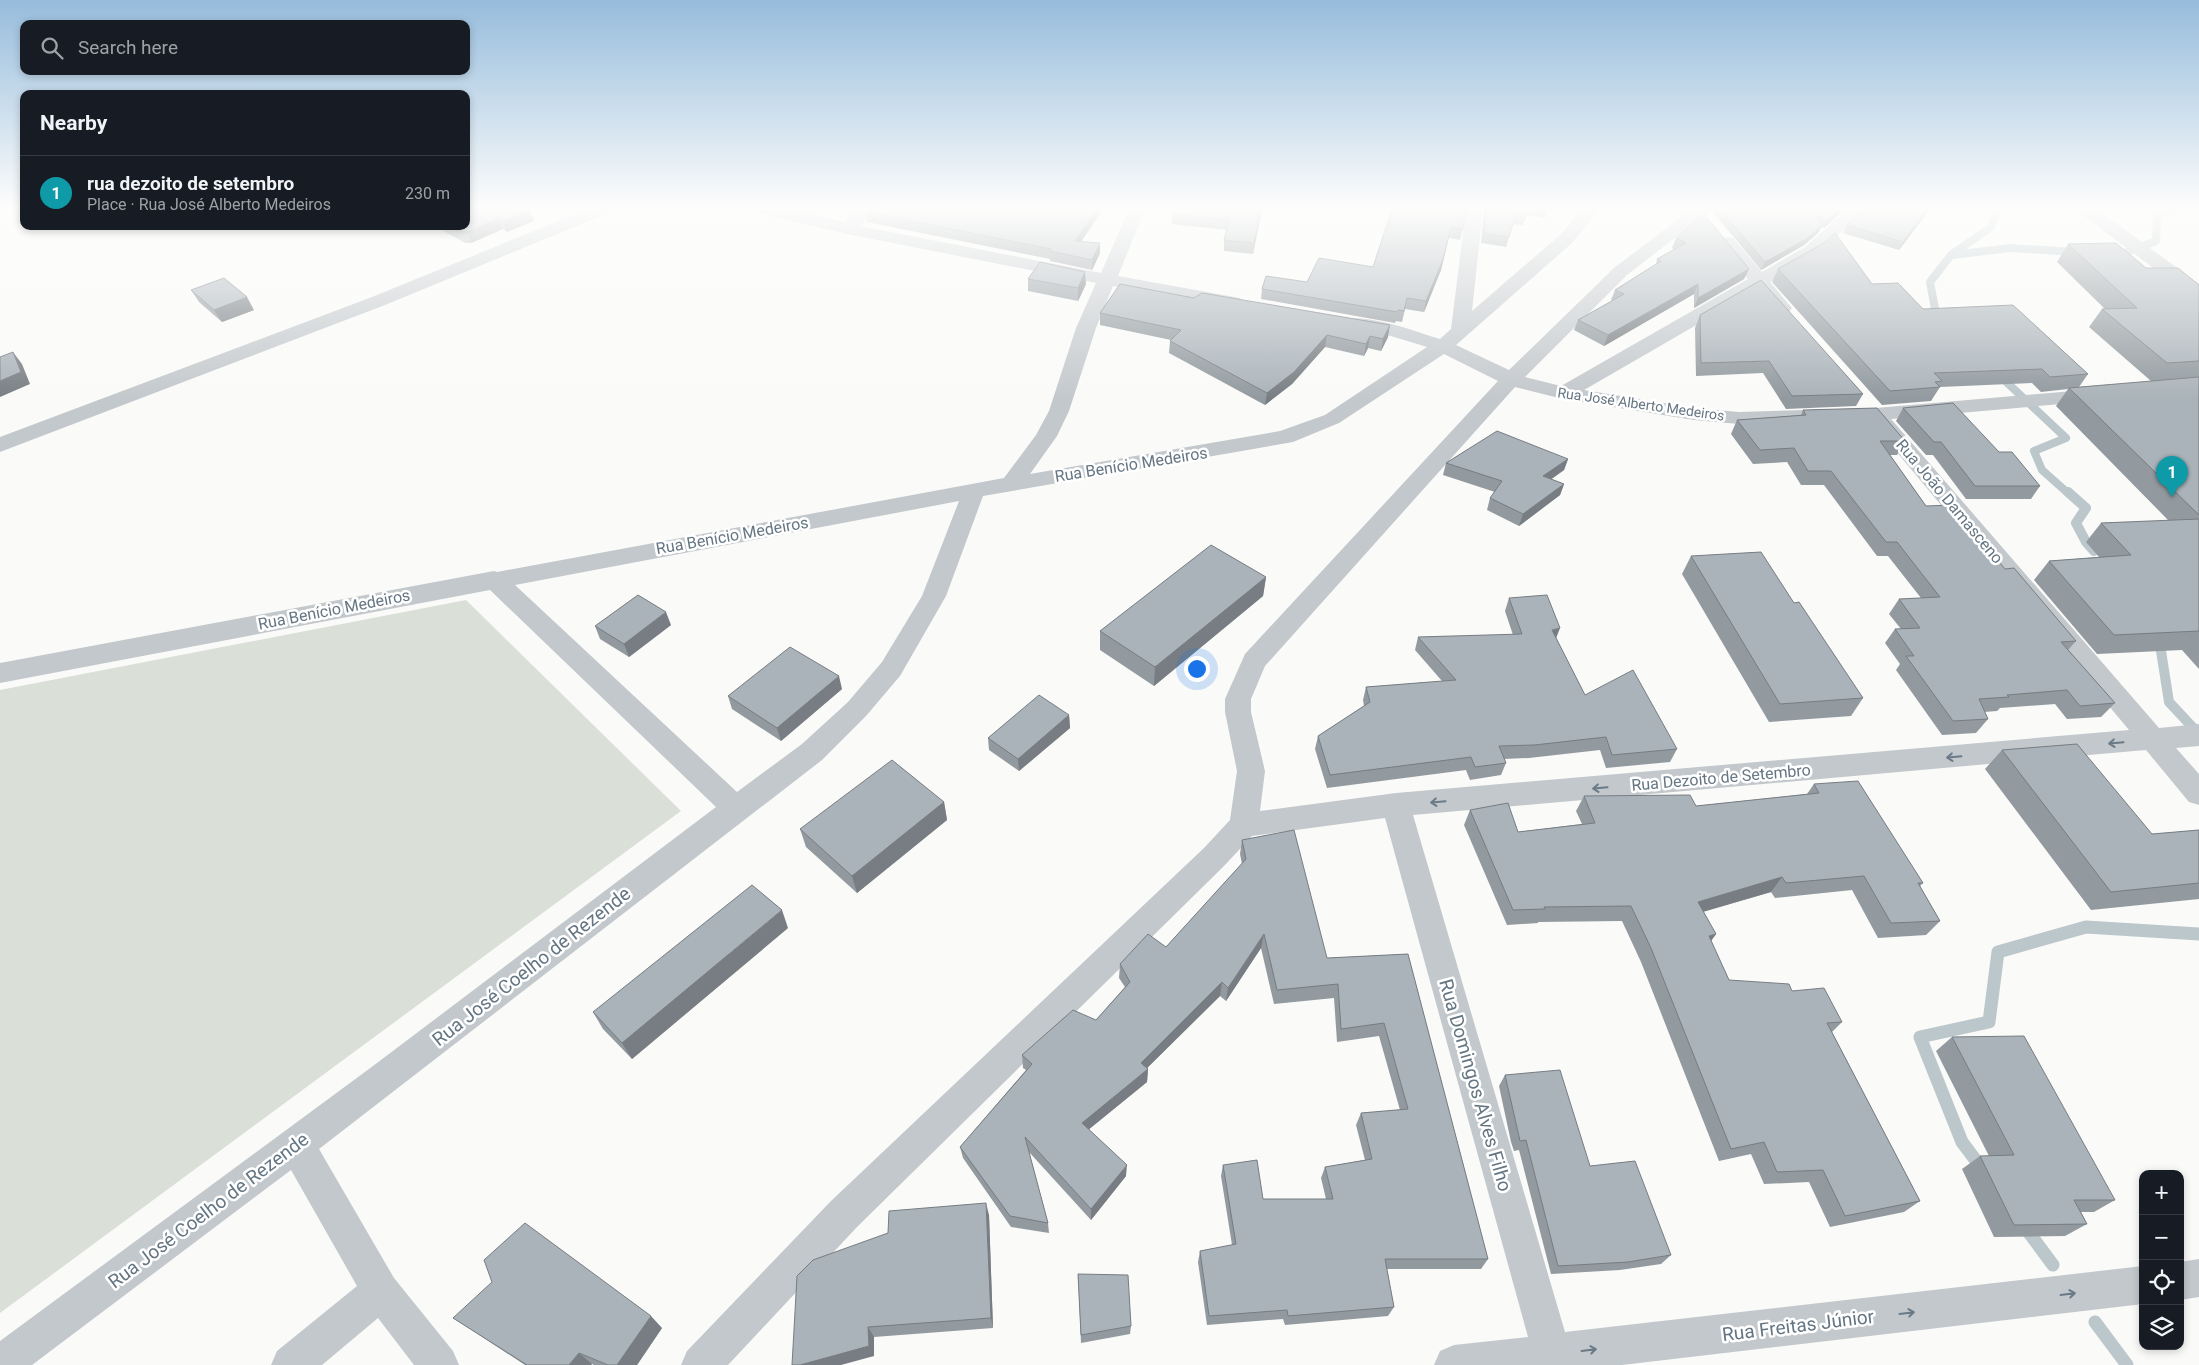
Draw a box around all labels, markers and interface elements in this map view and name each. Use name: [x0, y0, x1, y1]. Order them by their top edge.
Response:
search box: [20, 20, 470, 75]
icon: search: [38, 34, 66, 62]
text: Search here: [78, 36, 178, 59]
text: Nearby: [40, 111, 107, 135]
text: rua dezoito de setembro: [87, 172, 294, 195]
text: 1: [51, 184, 61, 203]
text: 230 m: [405, 184, 450, 203]
text: Place · Rua José Alberto Medeiros: [87, 195, 331, 214]
street label: Rua José Alberto Medeiros: [1557, 384, 1725, 424]
street label: Rua João Damasceno: [1892, 435, 2007, 567]
street label: Rua Benício Medeiros: [1053, 443, 1209, 486]
pin: 1: [2156, 456, 2188, 497]
street label: Rua Benício Medeiros: [654, 513, 810, 558]
street label: Rua Benício Medeiros: [256, 585, 412, 634]
your location: [1184, 656, 1210, 682]
one-way arrow: [2108, 738, 2124, 747]
one-way arrow: [1946, 752, 1962, 761]
street label: Rua Dezoito de Setembro: [1631, 760, 1811, 795]
one-way arrow: [1592, 783, 1608, 792]
one-way arrow: [1430, 797, 1446, 807]
street label: Rua José Coelho de Rezende: [428, 882, 635, 1051]
street label: Rua Domingos Alves Filho: [1434, 976, 1517, 1194]
street label: Rua José Coelho de Rezende: [104, 1127, 313, 1293]
map controls: [2139, 1170, 2184, 1350]
button: +: [2139, 1170, 2184, 1215]
button: −: [2139, 1215, 2184, 1260]
button: locate: [2139, 1260, 2184, 1305]
one-way arrow: [2060, 1289, 2076, 1299]
street label: Rua Freitas Júnior: [1721, 1305, 1876, 1346]
button: layers: [2139, 1305, 2184, 1350]
one-way arrow: [1899, 1308, 1915, 1318]
one-way arrow: [1581, 1345, 1597, 1355]

